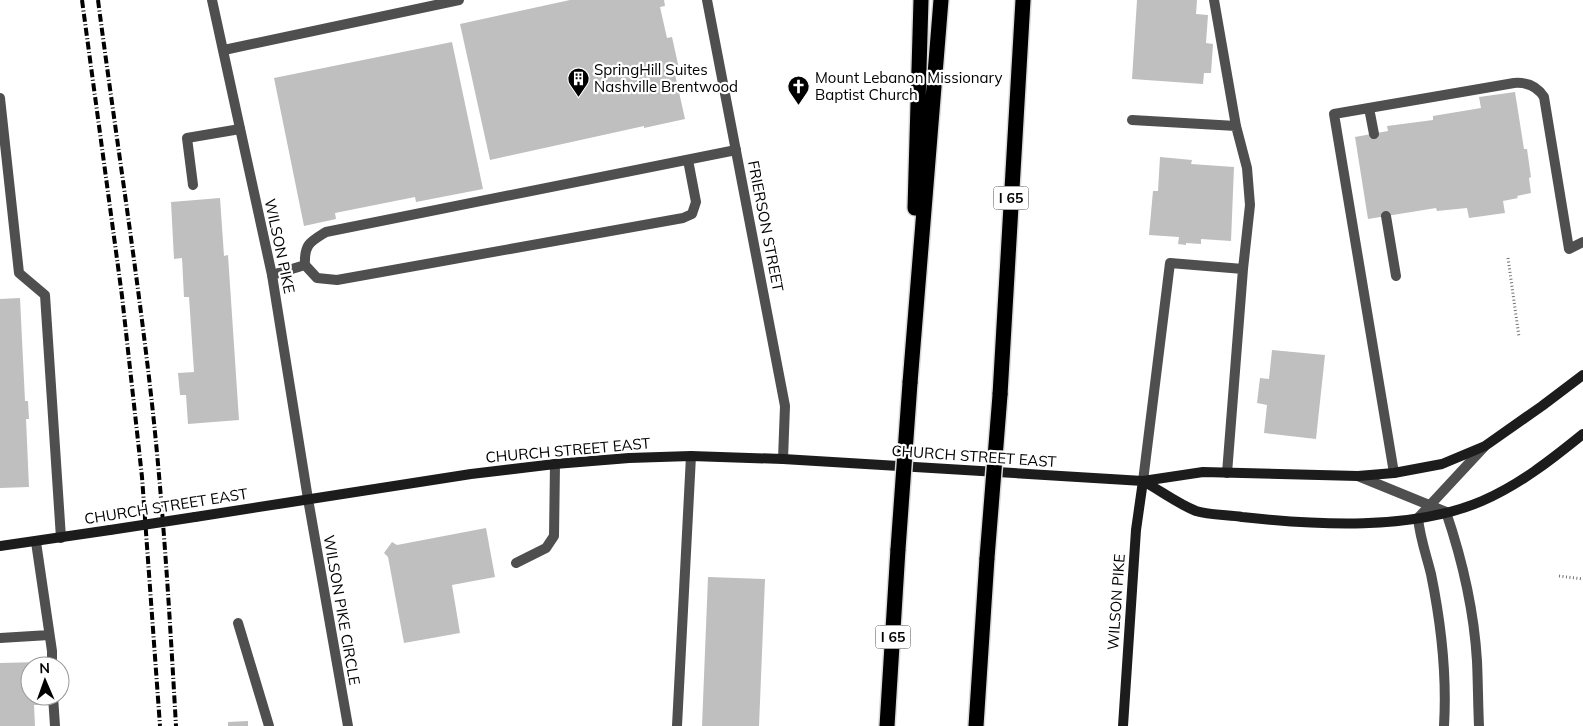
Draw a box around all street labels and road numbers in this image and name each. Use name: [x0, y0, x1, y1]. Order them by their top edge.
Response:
street label: FRIERSON STREET: [744, 159, 788, 293]
road number: I 65: [994, 187, 1028, 210]
street label: WILSON PIKE: [261, 197, 299, 295]
street label: CHURCH STREET EAST: [485, 433, 651, 467]
street label: CHURCH STREET EAST: [891, 441, 1057, 471]
street label: CHURCH STREET EAST: [83, 484, 249, 528]
street label: WILSON PIKE CIRCLE: [319, 533, 365, 687]
street label: WILSON PIKE: [1103, 553, 1129, 651]
road number: I 65: [876, 626, 910, 649]

